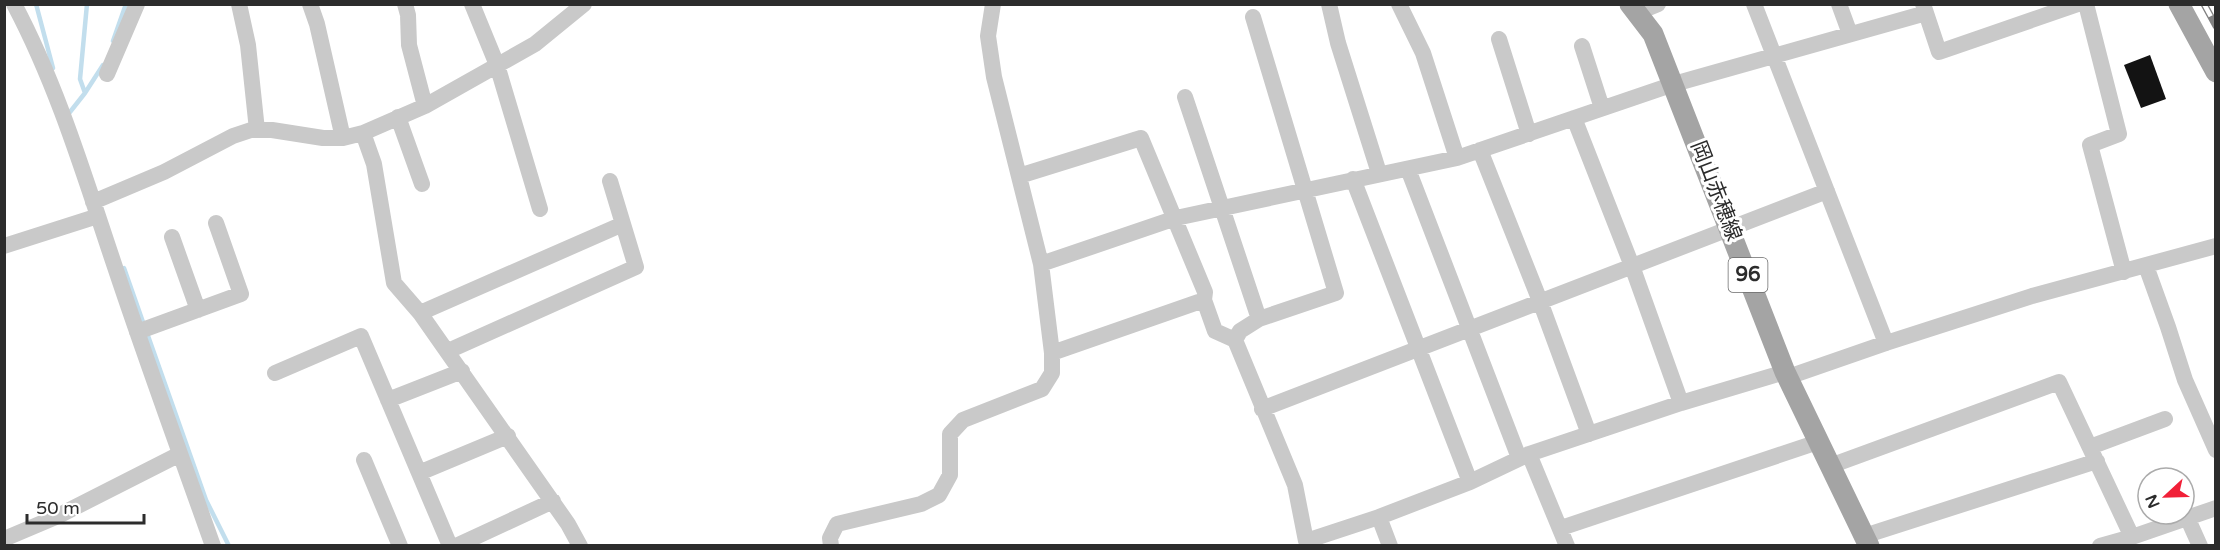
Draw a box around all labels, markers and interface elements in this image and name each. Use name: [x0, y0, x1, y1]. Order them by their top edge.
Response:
street label: 岡山赤穂線: [1686, 138, 1746, 244]
road number: 96: [1728, 258, 1768, 292]
north arrow: [2136, 466, 2196, 526]
scale bar: [27, 487, 144, 525]
text: N: [2141, 492, 2165, 511]
text: 50 m: [36, 497, 80, 519]

